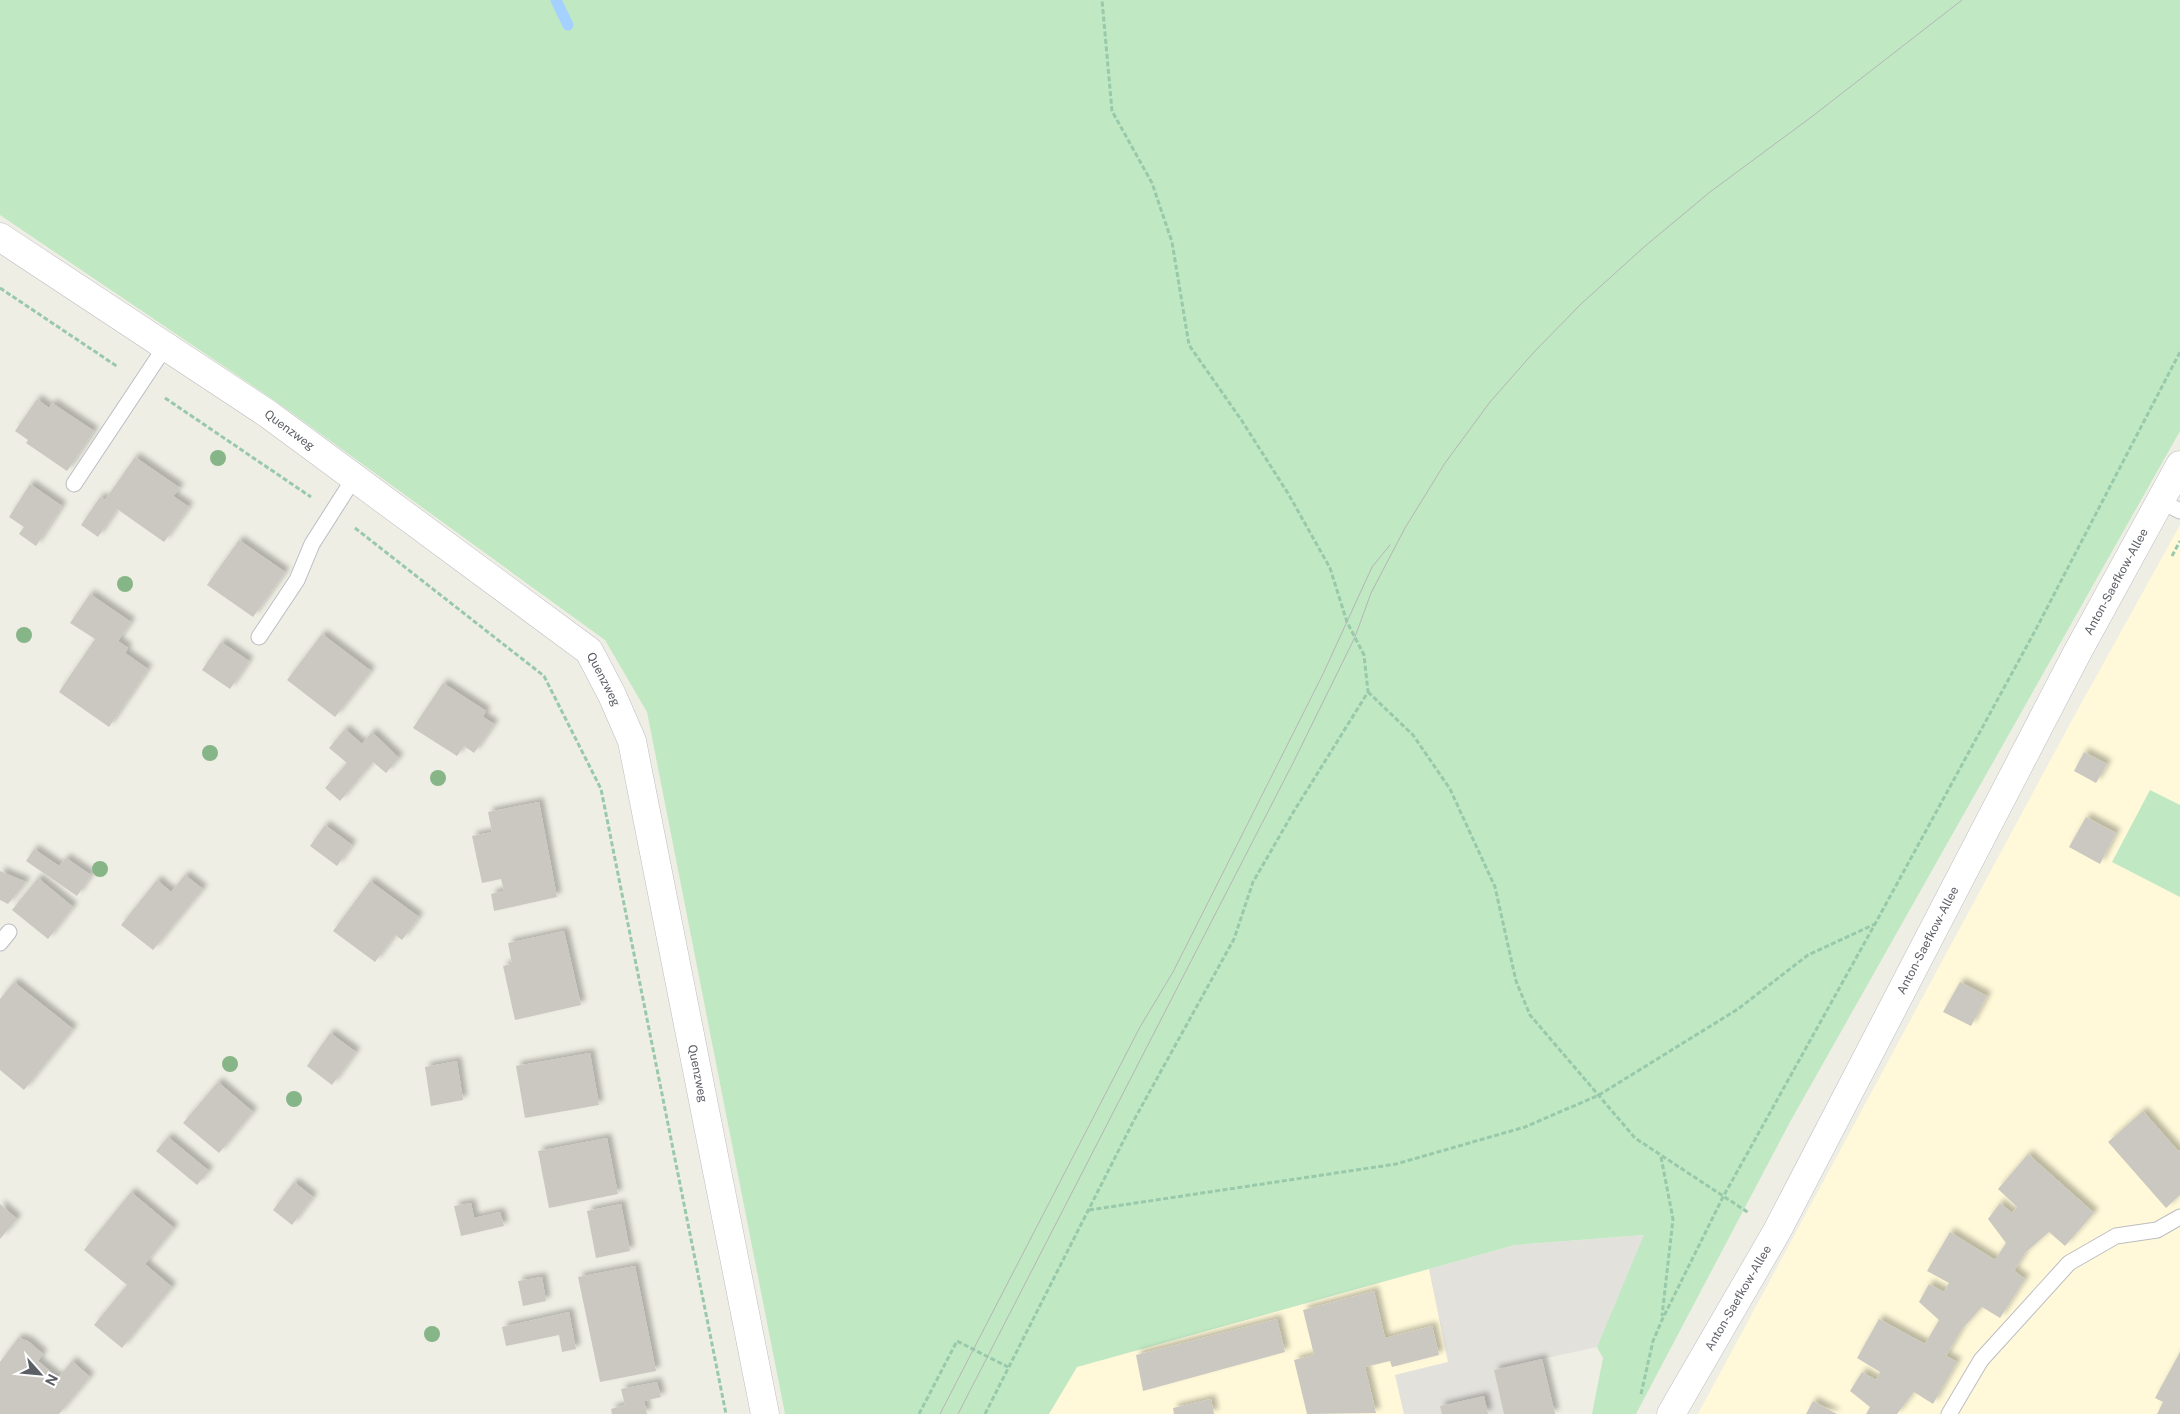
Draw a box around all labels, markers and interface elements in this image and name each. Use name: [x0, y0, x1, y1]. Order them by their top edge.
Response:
street label: Quenzweg: [262, 407, 317, 453]
street label: Anton-Saefkow-Allee: [2081, 526, 2151, 637]
street label: Quenzweg: [584, 650, 623, 708]
street label: Anton-Saefkow-Allee: [1894, 884, 1962, 997]
street label: Quenzweg: [685, 1043, 710, 1104]
street label: Anton-Saefkow-Allee: [1702, 1243, 1774, 1353]
north arrow: [15, 1349, 65, 1399]
text: N: [42, 1371, 61, 1388]

